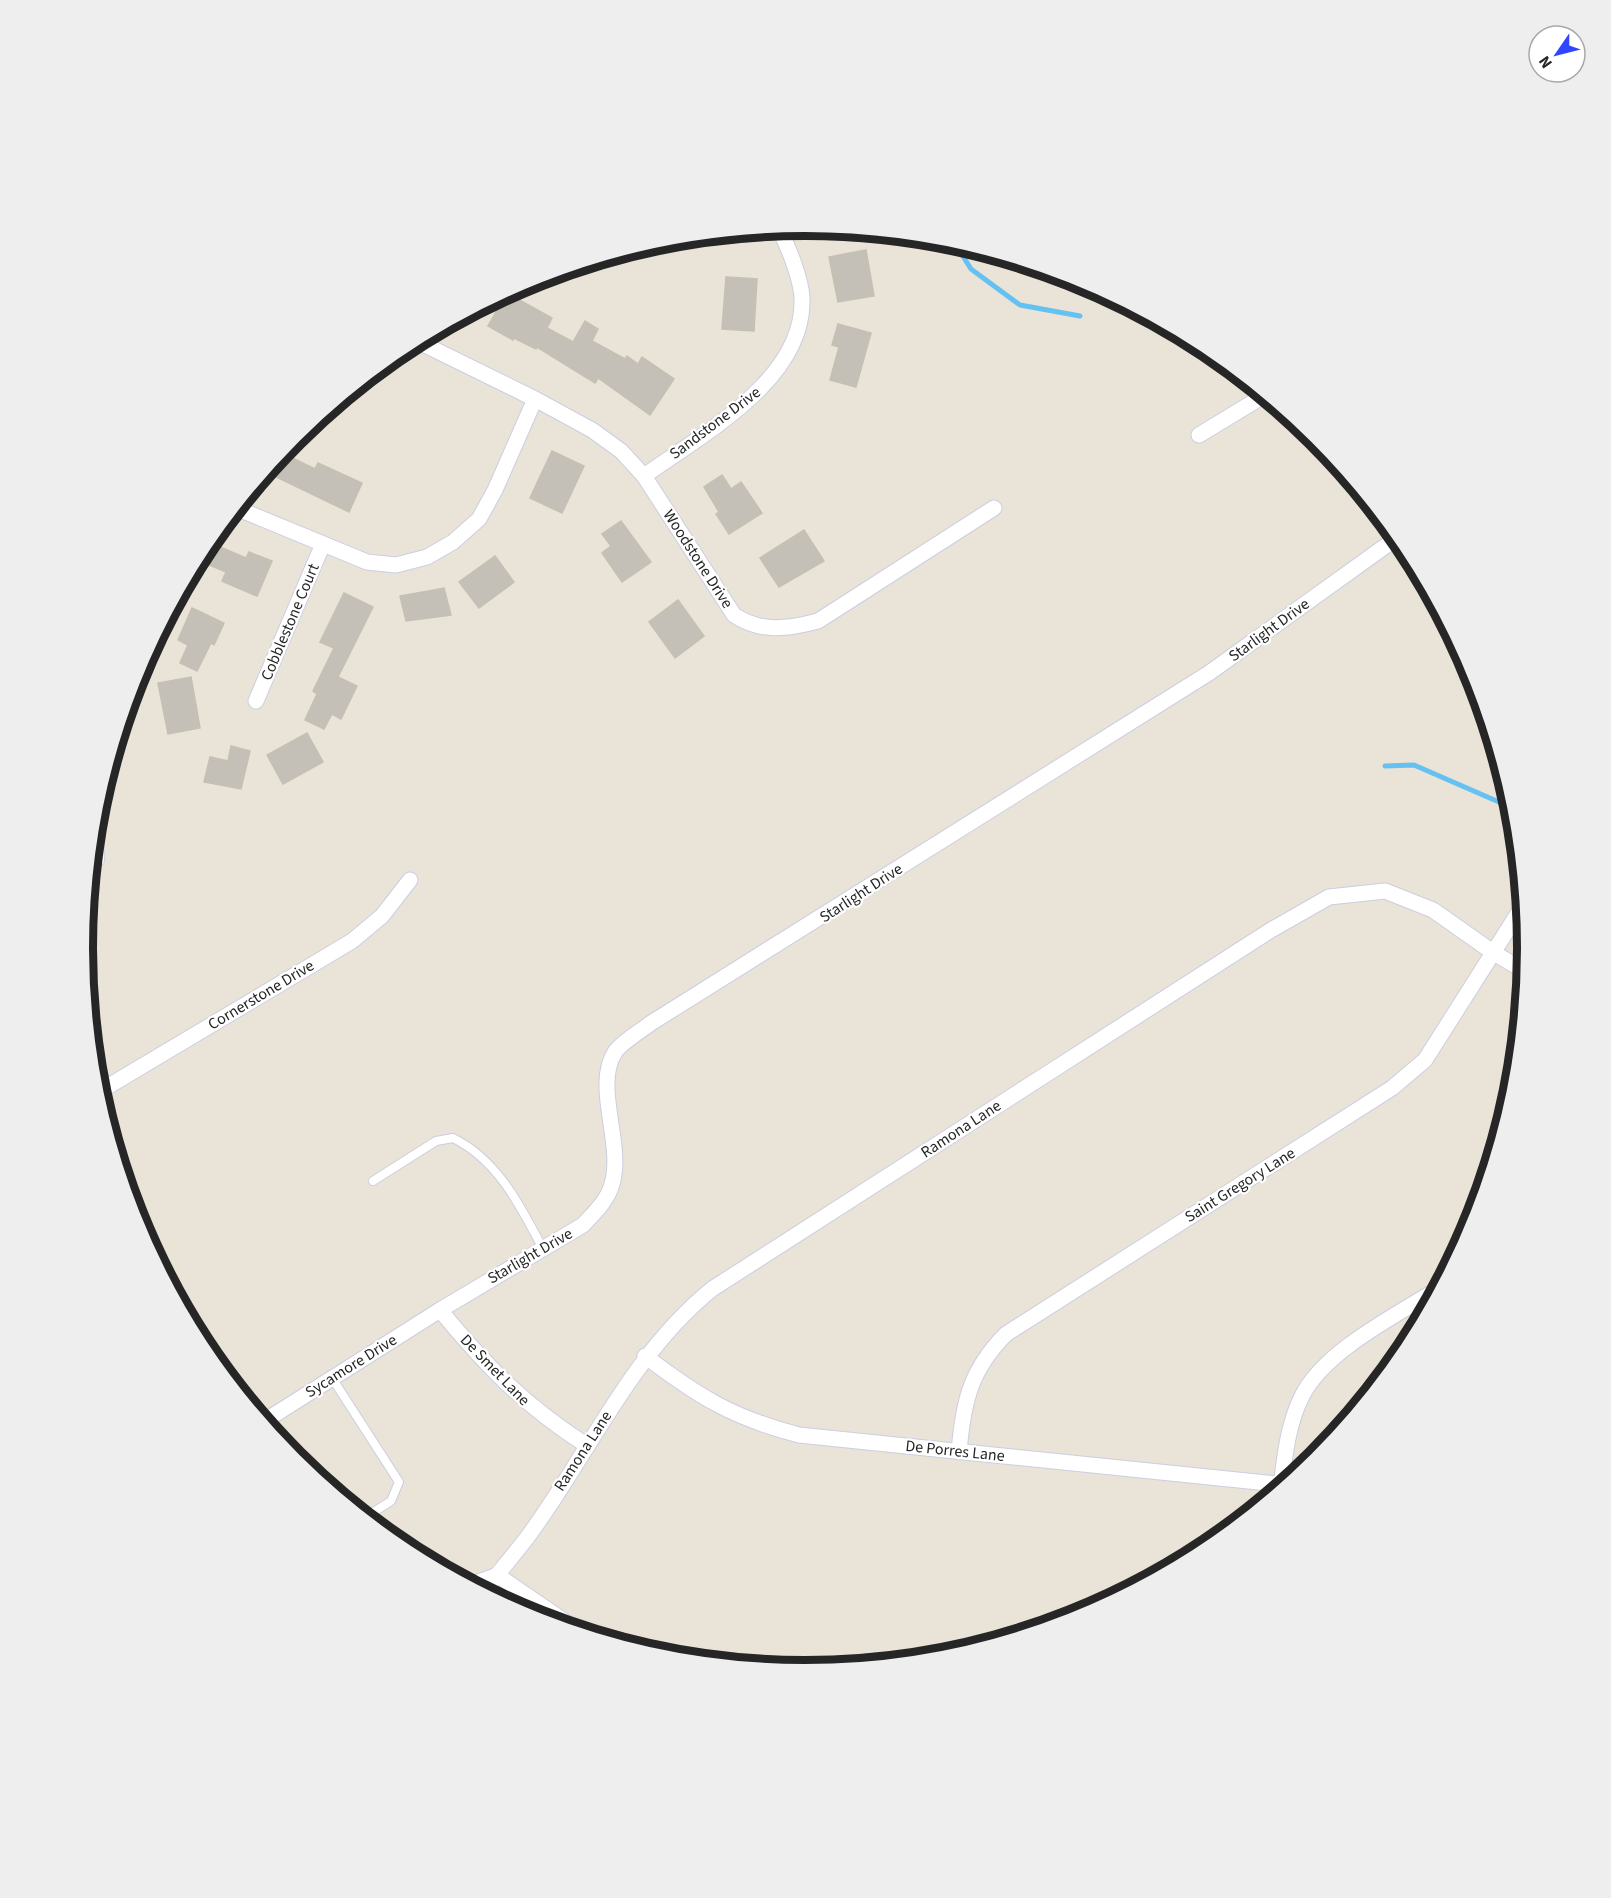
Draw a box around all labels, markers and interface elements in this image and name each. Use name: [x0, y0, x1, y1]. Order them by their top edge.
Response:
north arrow: [1527, 24, 1587, 84]
text: N: [1533, 51, 1558, 73]
street label: Sandstone Drive: [665, 381, 765, 465]
street label: Woodstone Drive: [658, 505, 738, 613]
street label: Cobblestone Court: [255, 560, 325, 684]
street label: Starlight Drive: [1224, 593, 1314, 667]
street label: Starlight Drive: [815, 858, 907, 928]
street label: Cornerstone Drive: [204, 955, 318, 1035]
street label: Ramona Lane: [917, 1095, 1005, 1163]
street label: Saint Gregory Lane: [1180, 1142, 1300, 1228]
street label: Starlight Drive: [483, 1223, 577, 1289]
street label: Sycamore Drive: [301, 1329, 401, 1403]
street label: De Smet Lane: [455, 1329, 535, 1411]
street label: Ramona Lane: [549, 1407, 617, 1495]
street label: De Porres Lane: [904, 1435, 1006, 1467]

